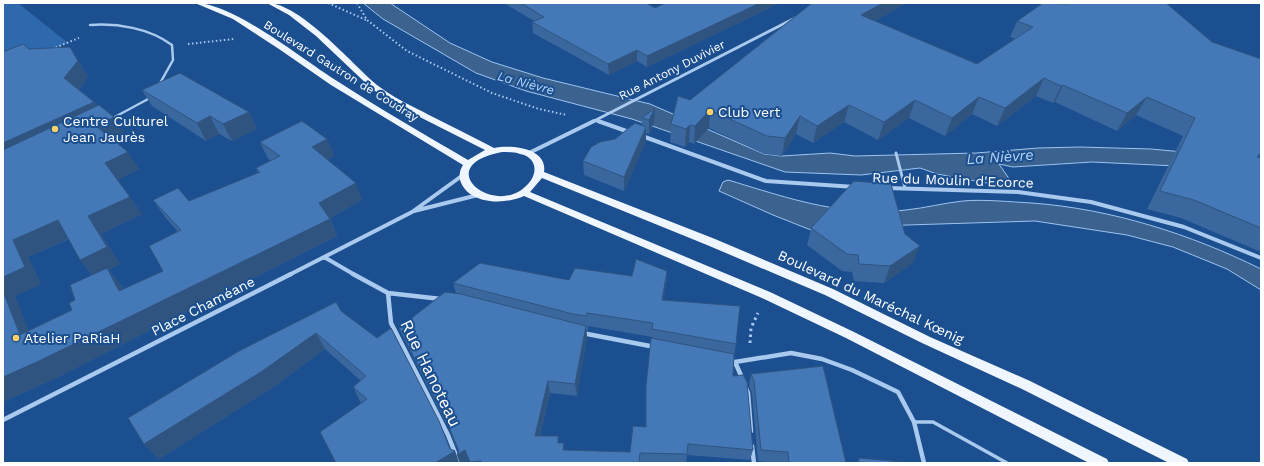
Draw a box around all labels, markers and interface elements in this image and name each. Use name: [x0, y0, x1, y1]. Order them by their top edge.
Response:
street label: Boulevard Gautron de Coudray: [261, 17, 422, 125]
street label: Rue Antony Duvivier: [617, 37, 728, 103]
water label: La Nièvre: [496, 68, 556, 98]
place label: Club vert: [718, 104, 780, 120]
marker: Club vert: [705, 107, 715, 117]
place label: Centre Culturel Jean Jaurès: [63, 113, 169, 145]
marker: Centre Culturel Jean Jaurès: [50, 124, 60, 134]
water label: La Nièvre: [966, 146, 1034, 168]
street label: Rue du Moulin d'Ecorce: [872, 169, 1034, 191]
street label: Boulevard du Maréchal Kœnig: [776, 247, 967, 347]
street label: Place Chaméane: [149, 273, 257, 339]
street label: Rue Hanoteau: [396, 316, 466, 430]
place label: Atelier PaRiaH: [24, 330, 121, 346]
marker: Atelier PaRiaH: [11, 333, 21, 343]

